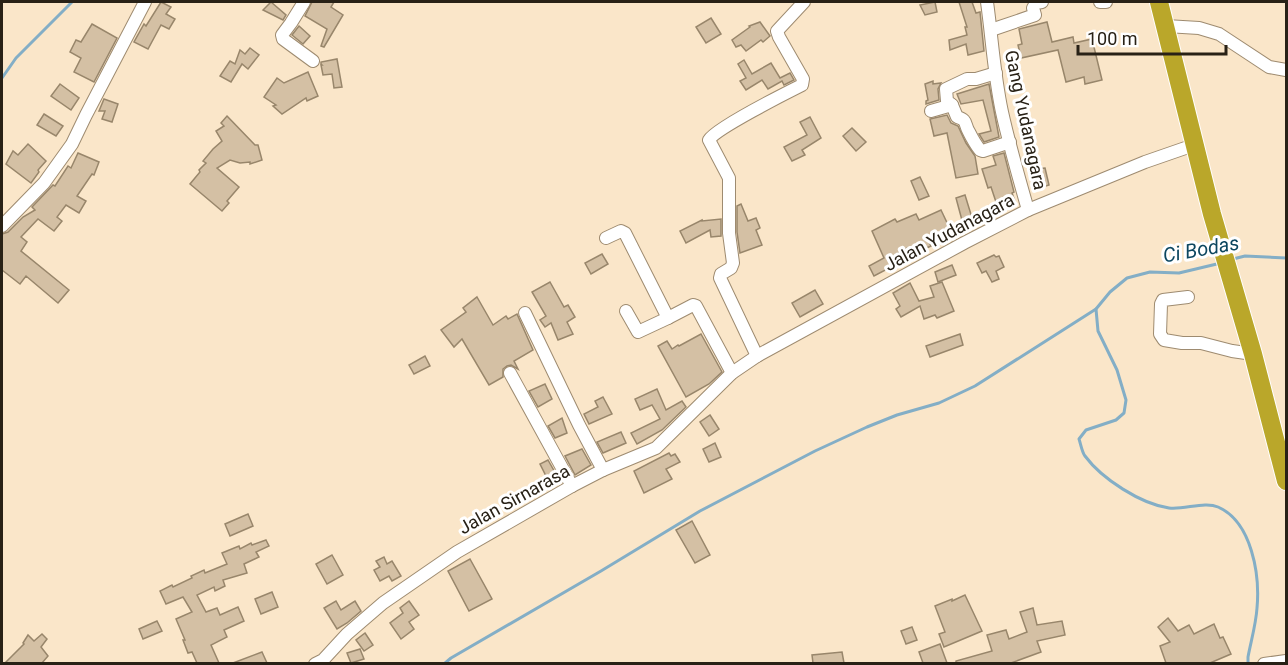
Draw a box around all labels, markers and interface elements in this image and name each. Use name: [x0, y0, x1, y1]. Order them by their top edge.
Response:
scale bar: [1078, 18, 1226, 56]
text: 100 m: [1087, 28, 1138, 49]
street label: Gang Yudanagara: [1001, 48, 1051, 192]
street label: Jalan Yudanagara: [881, 189, 1017, 275]
water label: Ci Bodas: [1161, 231, 1241, 267]
street label: Jalan Sirnarasa: [455, 460, 573, 538]

